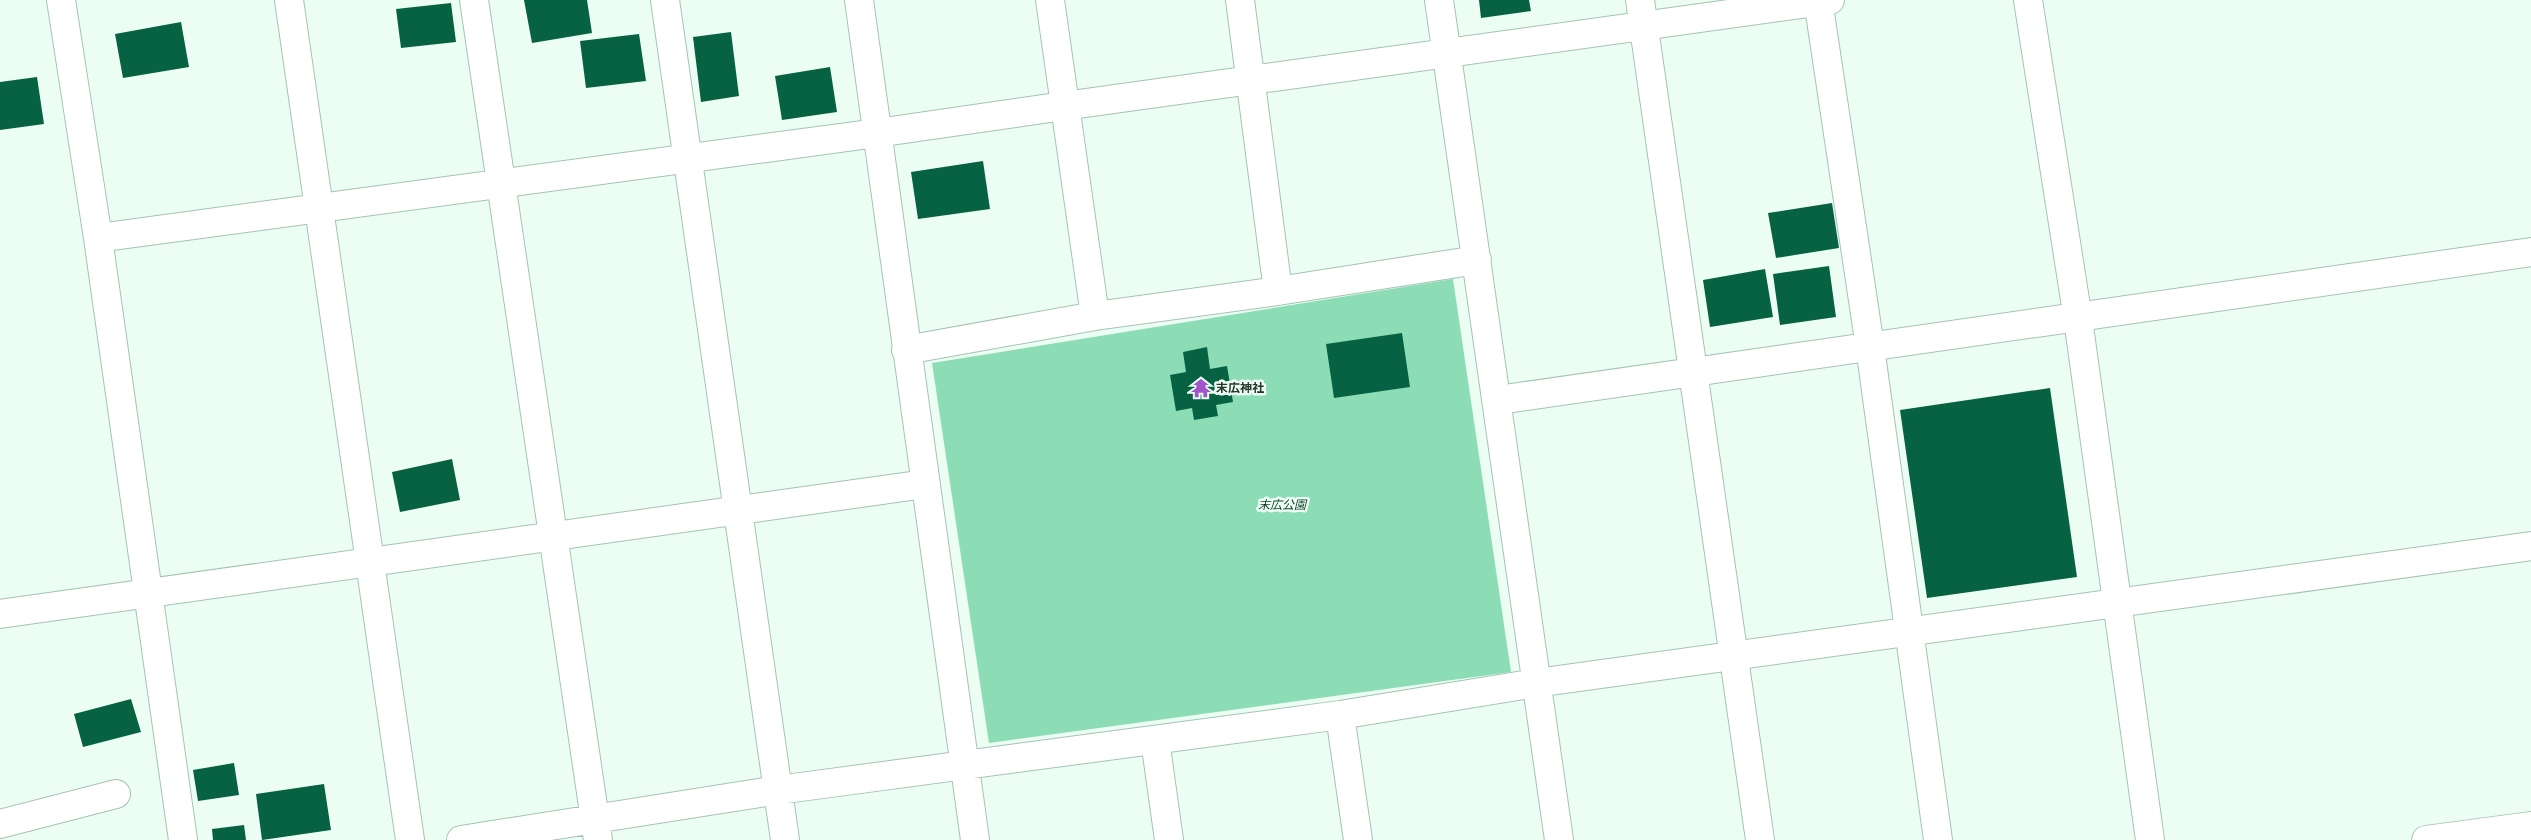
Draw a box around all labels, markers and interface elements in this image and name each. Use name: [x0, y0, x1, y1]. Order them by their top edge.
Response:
temple icon: 末広神社: [1190, 377, 1212, 399]
place label: 末広神社: [1216, 379, 1264, 395]
park label: 末広公園: [1258, 496, 1308, 512]

